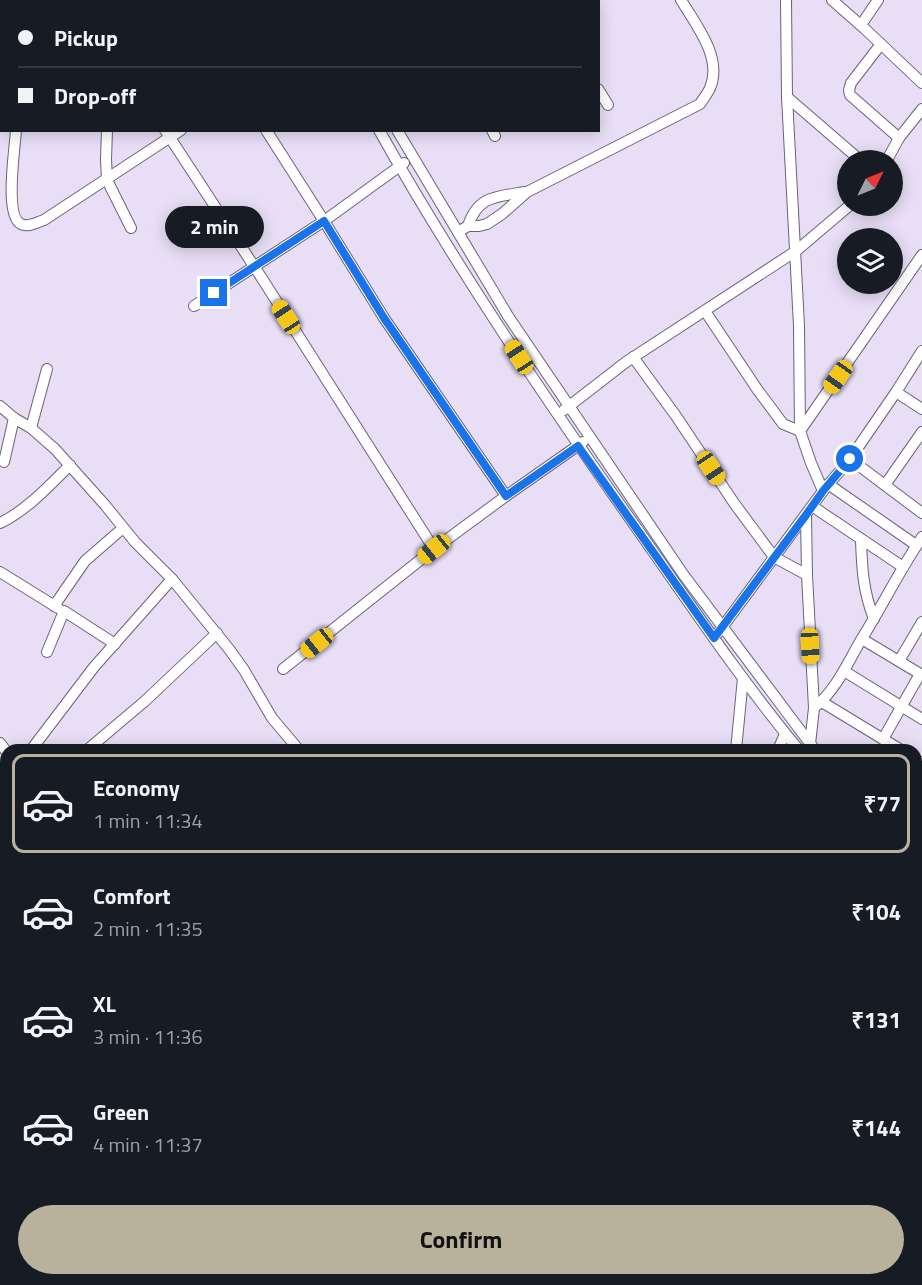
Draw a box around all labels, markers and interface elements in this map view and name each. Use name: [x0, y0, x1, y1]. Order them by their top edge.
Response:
text: Pickup: [54, 21, 118, 55]
text: Drop-off: [54, 79, 136, 113]
north arrow: [837, 150, 903, 216]
map controls: [837, 150, 903, 294]
callout: 2 min: [164, 206, 264, 248]
text: 2 min: [190, 211, 239, 242]
button: layers: [837, 228, 903, 294]
route end: [200, 279, 227, 306]
car: [269, 297, 303, 337]
car: [502, 337, 536, 377]
car: [820, 357, 856, 397]
route start: [836, 445, 863, 472]
car: [693, 448, 729, 488]
car: [414, 531, 454, 567]
car: [297, 625, 337, 661]
car: [800, 628, 820, 664]
text: Economy: [93, 771, 180, 805]
icon: car: [21, 777, 75, 831]
text: ₹77: [864, 787, 901, 821]
text: 1 min · 11:34: [93, 805, 203, 836]
text: Comfort: [93, 879, 171, 913]
icon: car: [21, 885, 75, 939]
text: ₹104: [851, 895, 901, 929]
text: 2 min · 11:35: [93, 913, 203, 944]
text: XL: [93, 987, 116, 1021]
icon: car: [21, 993, 75, 1047]
text: ₹131: [851, 1003, 901, 1037]
text: 3 min · 11:36: [93, 1021, 203, 1052]
text: Green: [93, 1095, 149, 1129]
icon: car: [21, 1101, 75, 1155]
text: ₹144: [851, 1111, 901, 1145]
text: 4 min · 11:37: [93, 1129, 203, 1160]
button: Confirm: [18, 1205, 904, 1274]

